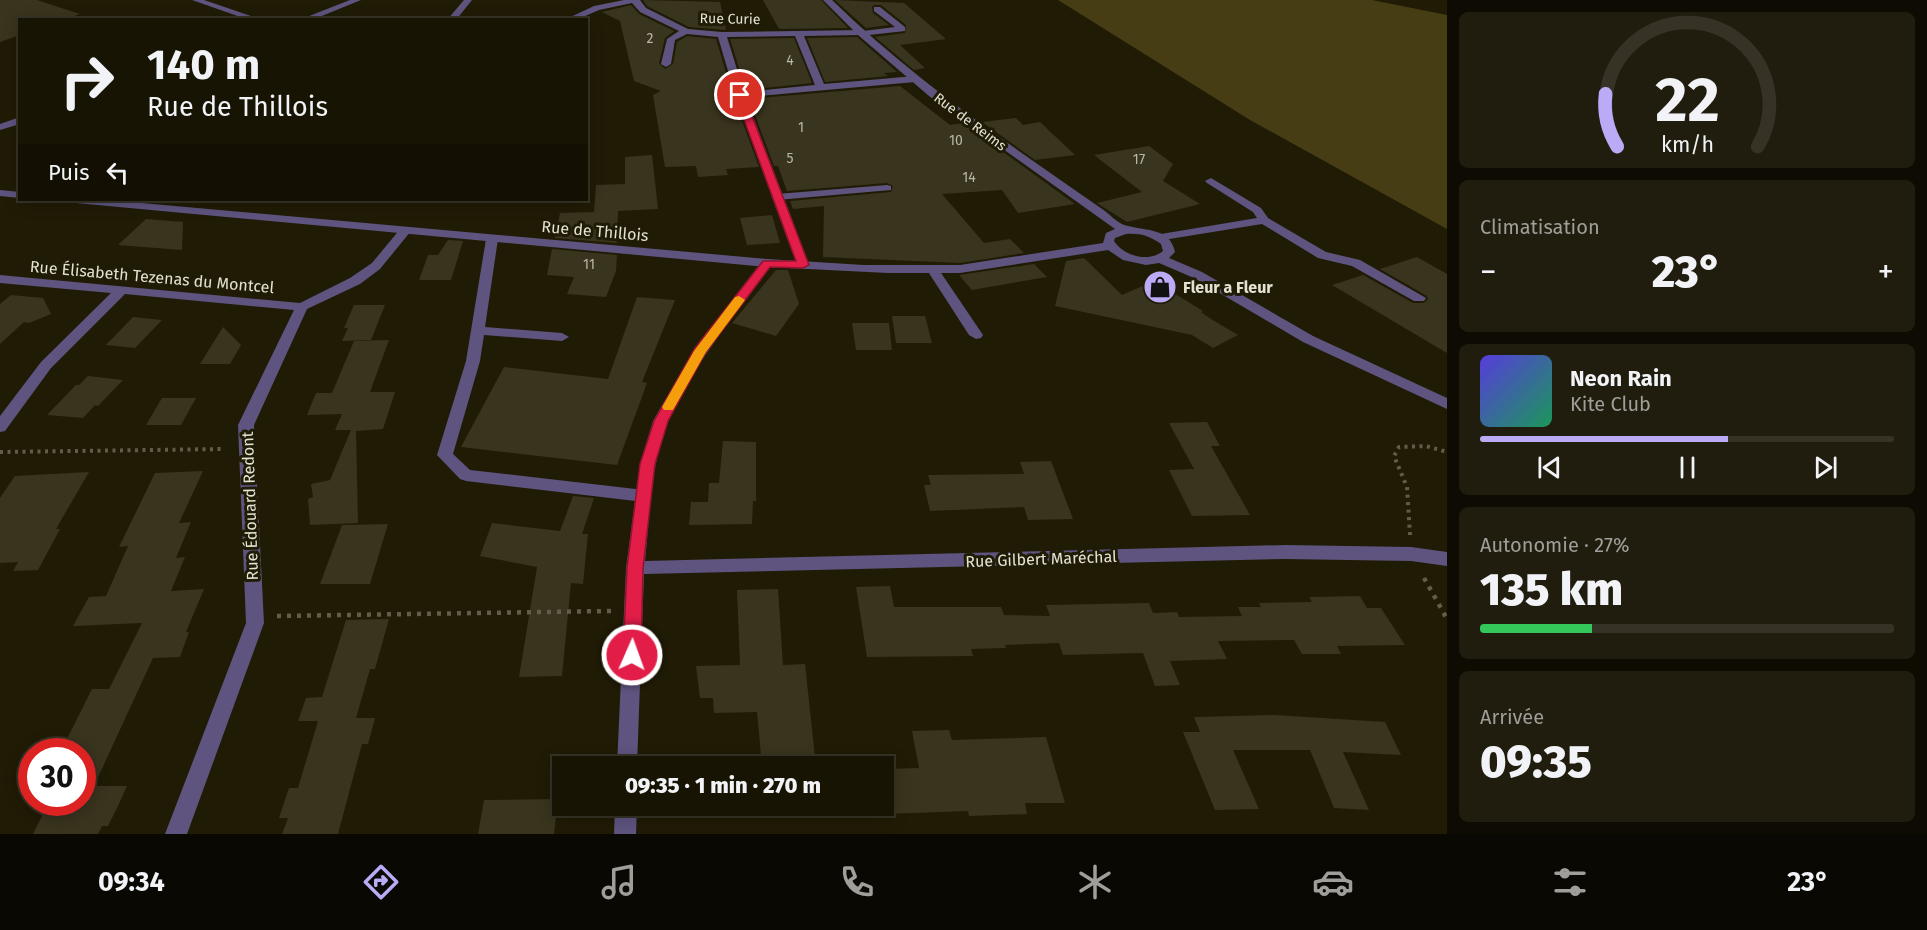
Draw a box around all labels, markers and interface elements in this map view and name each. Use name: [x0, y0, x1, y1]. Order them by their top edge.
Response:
street label: Rue Curie: [700, 10, 760, 28]
house number: 2: [647, 30, 654, 47]
text: 140 m: [147, 40, 260, 90]
icon: right: [48, 42, 126, 120]
house number: 4: [786, 52, 794, 69]
text: 22: [1655, 63, 1719, 138]
pin: [714, 69, 765, 120]
icon: arrive: [723, 78, 756, 111]
street label: Rue de Reims: [931, 89, 1010, 155]
text: Rue de Thillois: [147, 91, 328, 123]
house number: 1: [798, 119, 804, 136]
house number: 10: [949, 132, 963, 149]
text: km/h: [1660, 132, 1714, 158]
house number: 5: [786, 150, 794, 167]
house number: 17: [1133, 151, 1145, 168]
icon: left: [101, 156, 134, 189]
text: Puis: [48, 159, 89, 186]
house number: 14: [962, 169, 976, 186]
text: Climatisation: [1480, 215, 1600, 239]
street label: Rue de Thillois: [541, 217, 649, 245]
text: 23°: [1652, 245, 1722, 299]
text: −: [1480, 252, 1497, 292]
text: +: [1878, 252, 1894, 292]
street label: Rue Élisabeth Tezenas du Montcel: [29, 256, 275, 297]
house number: 11: [583, 256, 595, 273]
shop icon: Fleur a Fleur: [1142, 269, 1178, 305]
place label: Fleur a Fleur: [1183, 278, 1273, 297]
text: Neon Rain: [1570, 365, 1672, 392]
text: Kite Club: [1570, 392, 1651, 416]
street label: Rue Édouard Redont: [237, 431, 262, 581]
icon: previous: [1533, 451, 1566, 484]
icon: pause: [1671, 451, 1704, 484]
icon: next: [1809, 451, 1842, 484]
text: Autonomie · 27%: [1480, 533, 1629, 557]
street label: Rue Gilbert Maréchal: [965, 547, 1117, 571]
text: 135 km: [1480, 563, 1623, 617]
position arrow: [600, 623, 664, 687]
text: Arrivée: [1480, 705, 1544, 729]
text: 09:35: [1480, 735, 1592, 789]
speed limit sign: 30: [18, 738, 96, 816]
text: 09:35 · 1 min · 270 m: [625, 772, 821, 799]
icon: directions: [360, 861, 402, 903]
icon: music: [598, 861, 640, 903]
icon: phone: [836, 861, 878, 903]
icon: climate: [1074, 861, 1116, 903]
icon: car: [1312, 861, 1354, 903]
icon: filters: [1549, 861, 1591, 903]
text: 09:34: [98, 866, 165, 898]
text: 23°: [1787, 866, 1829, 898]

